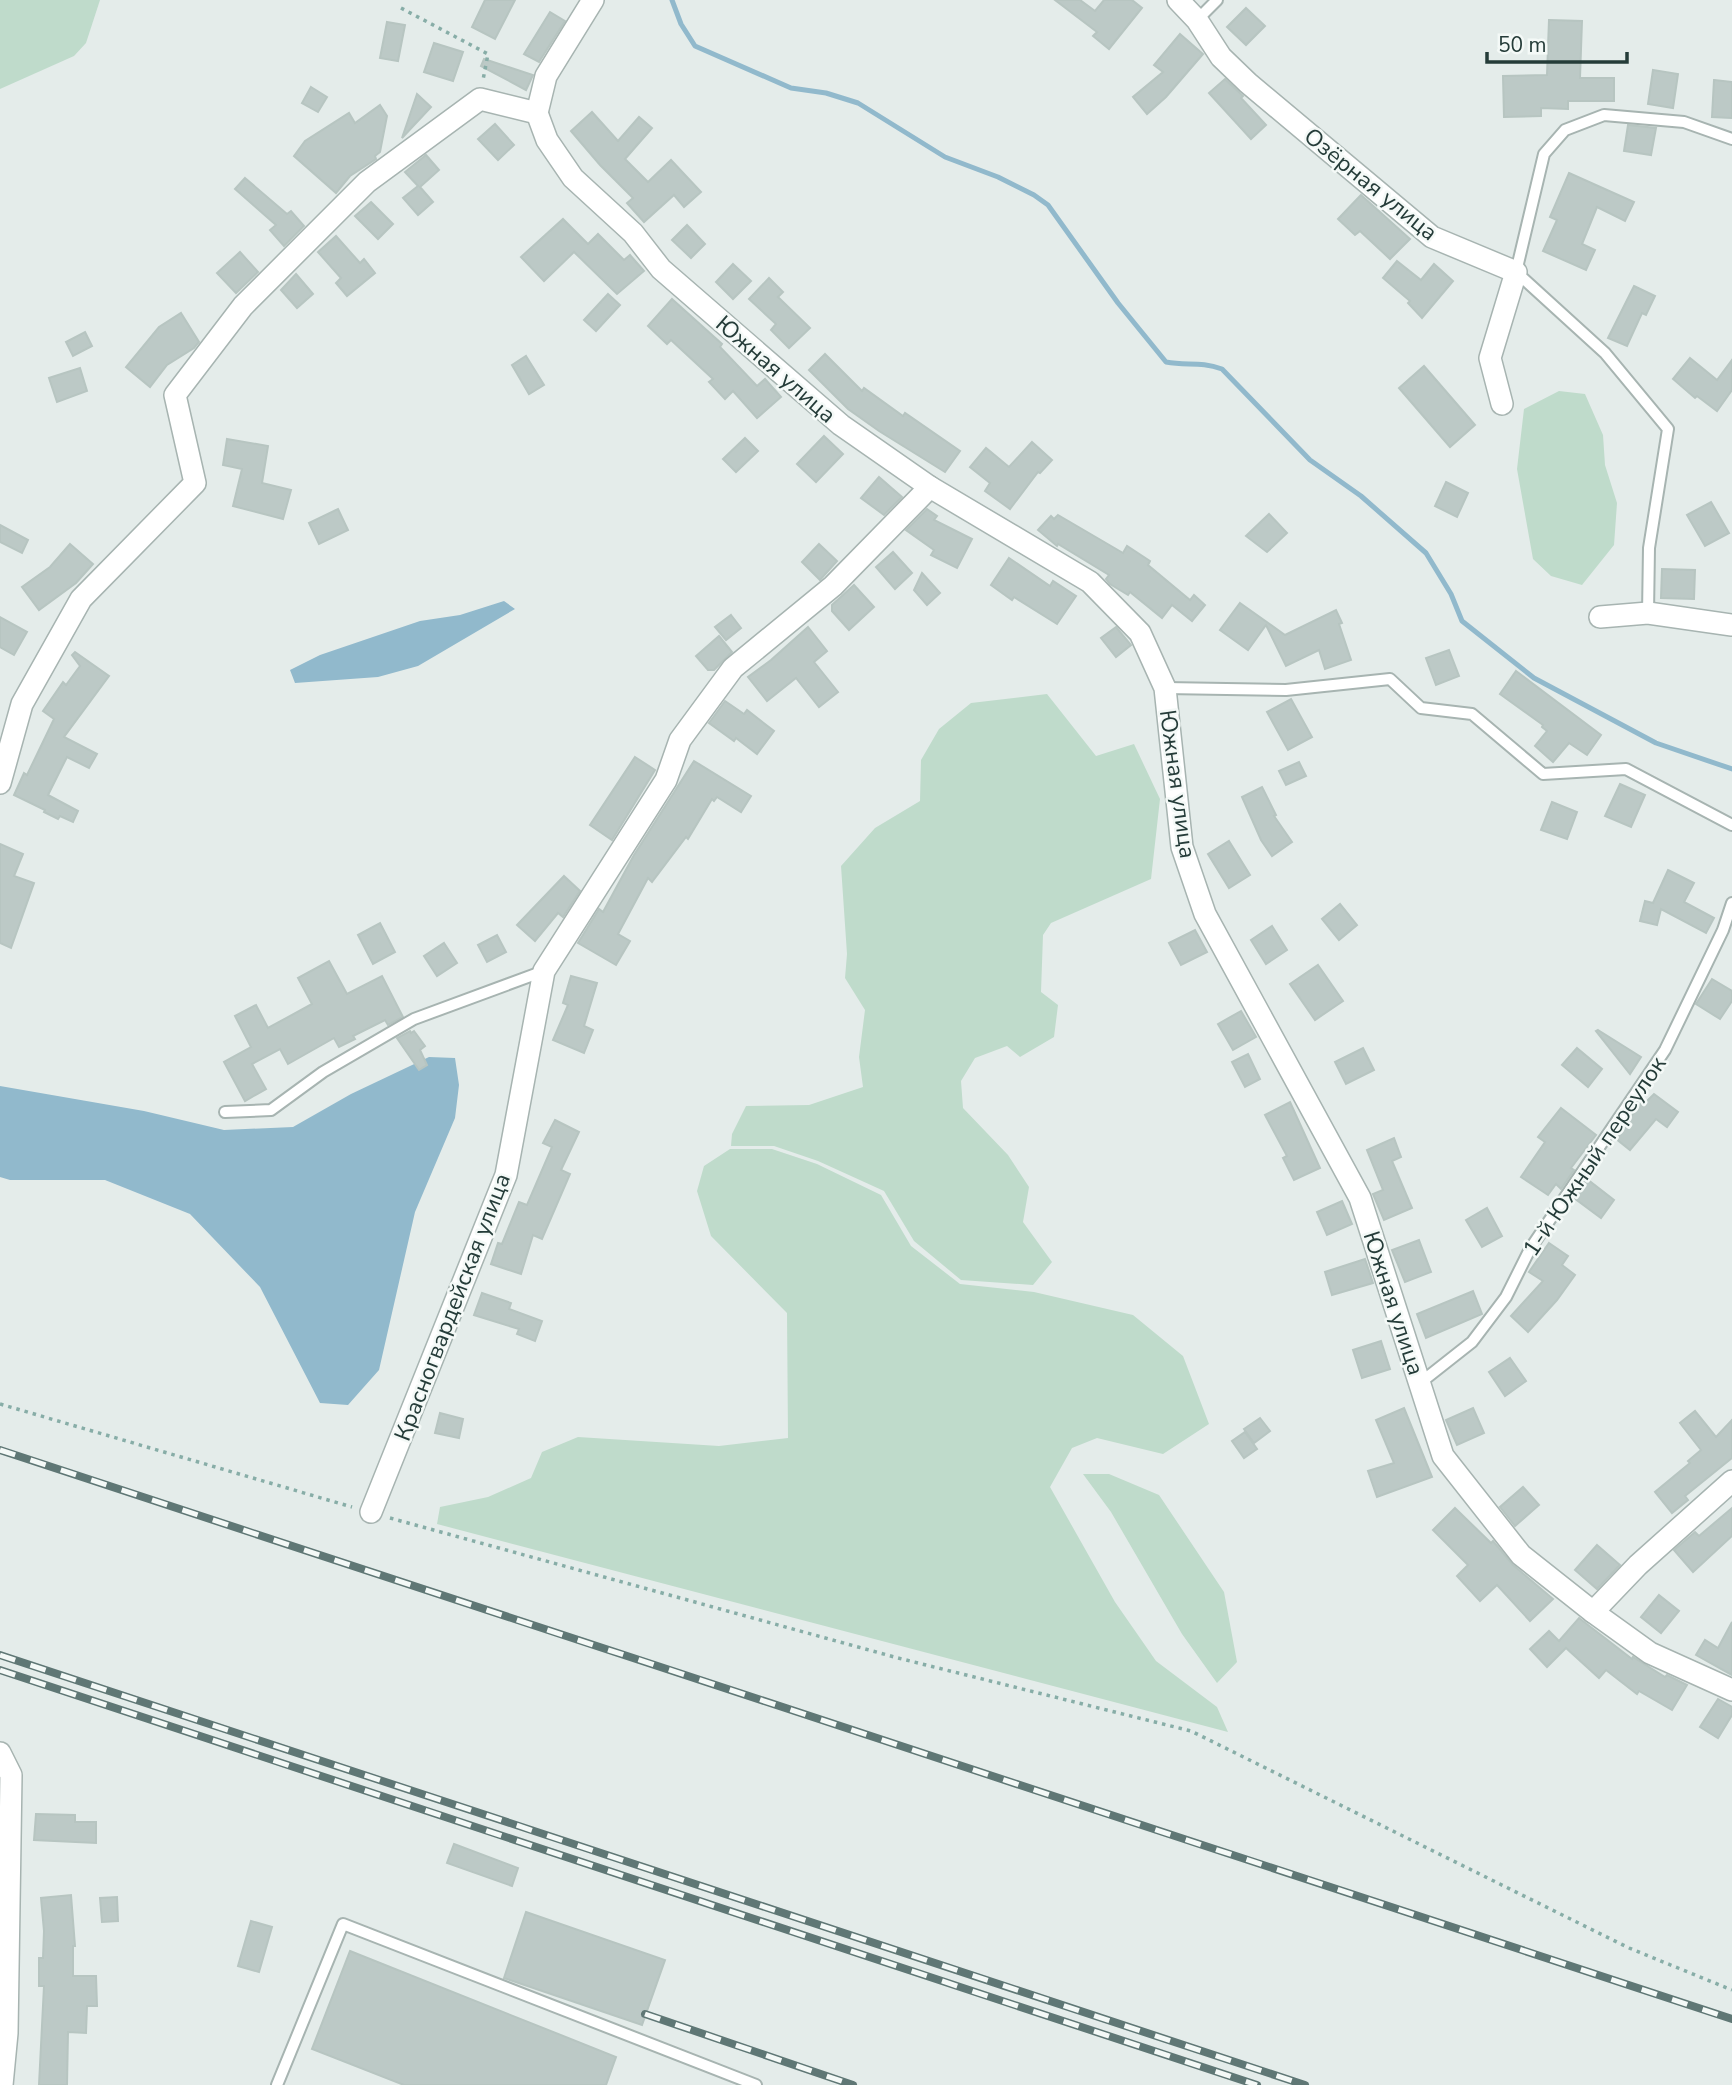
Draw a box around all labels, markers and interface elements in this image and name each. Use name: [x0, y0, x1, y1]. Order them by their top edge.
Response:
scale bar: [1487, 21, 1627, 65]
text: 50 m: [1498, 31, 1547, 59]
street label: Озёрная улица: [1297, 121, 1444, 248]
street label: Южная улица: [709, 309, 842, 430]
street label: Южная улица: [1152, 708, 1203, 860]
street label: 1-й Южный переулок: [1516, 1049, 1674, 1263]
street label: Красногвардейская улица: [387, 1169, 518, 1445]
street label: Южная улица: [1356, 1227, 1431, 1379]

